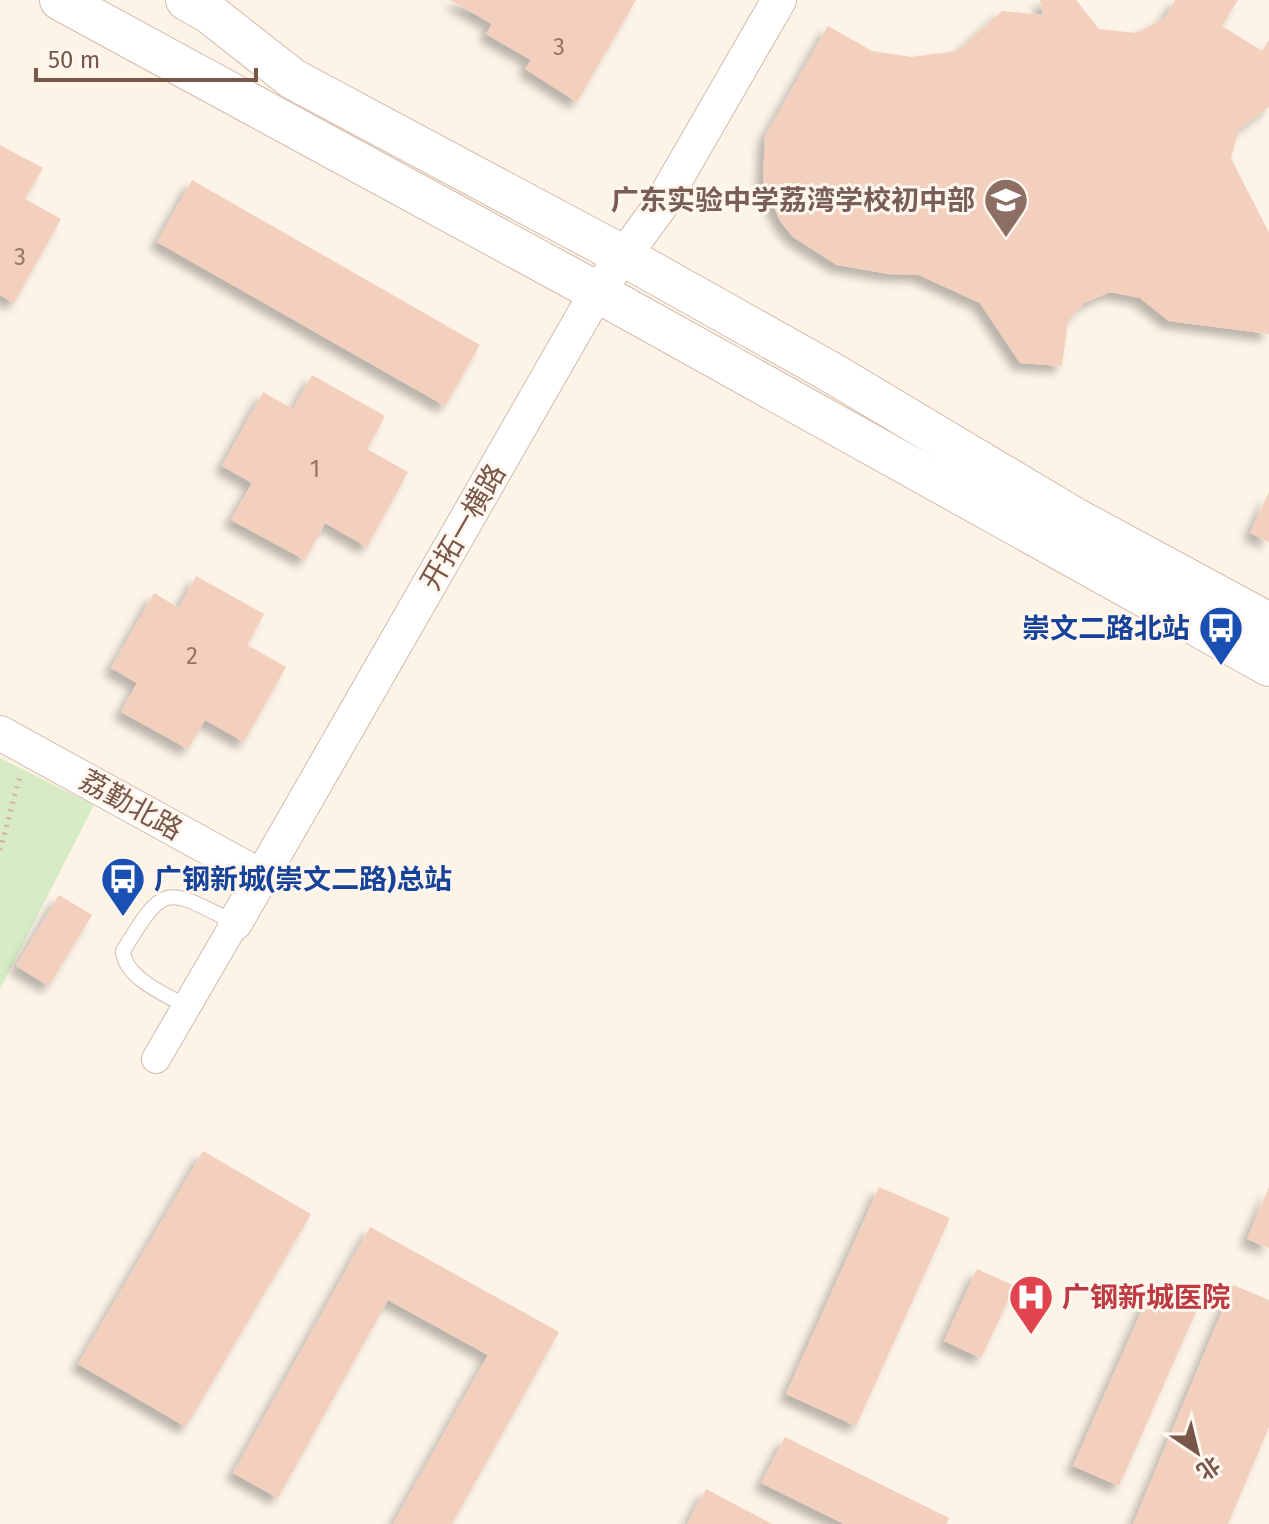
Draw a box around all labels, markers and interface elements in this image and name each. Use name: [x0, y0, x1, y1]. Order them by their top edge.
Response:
scale bar: [36, 32, 256, 82]
house number: 3: [553, 33, 565, 61]
text: 50 m: [48, 46, 100, 74]
school or university icon: 广东实验中学荔湾学校初中部: [982, 176, 1030, 239]
place label: 广东实验中学荔湾学校初中部: [611, 184, 975, 217]
house number: 3: [14, 243, 26, 271]
house number: 1: [310, 455, 320, 483]
street label: 开拓一横路: [414, 458, 512, 596]
bus stop icon: 崇文二路北站: [1197, 604, 1245, 667]
place label: 崇文二路北站: [1022, 612, 1190, 645]
house number: 2: [186, 642, 198, 670]
street label: 荔勤北路: [74, 763, 188, 847]
bus stop icon: 广钢新城(崇文二路)总站: [99, 855, 147, 918]
place label: 广钢新城(崇文二路)总站: [154, 863, 452, 896]
hospital icon: 广钢新城医院: [1007, 1273, 1055, 1336]
place label: 广钢新城医院: [1062, 1281, 1230, 1314]
north arrow: [1157, 1412, 1237, 1492]
text: 北: [1191, 1451, 1225, 1485]

